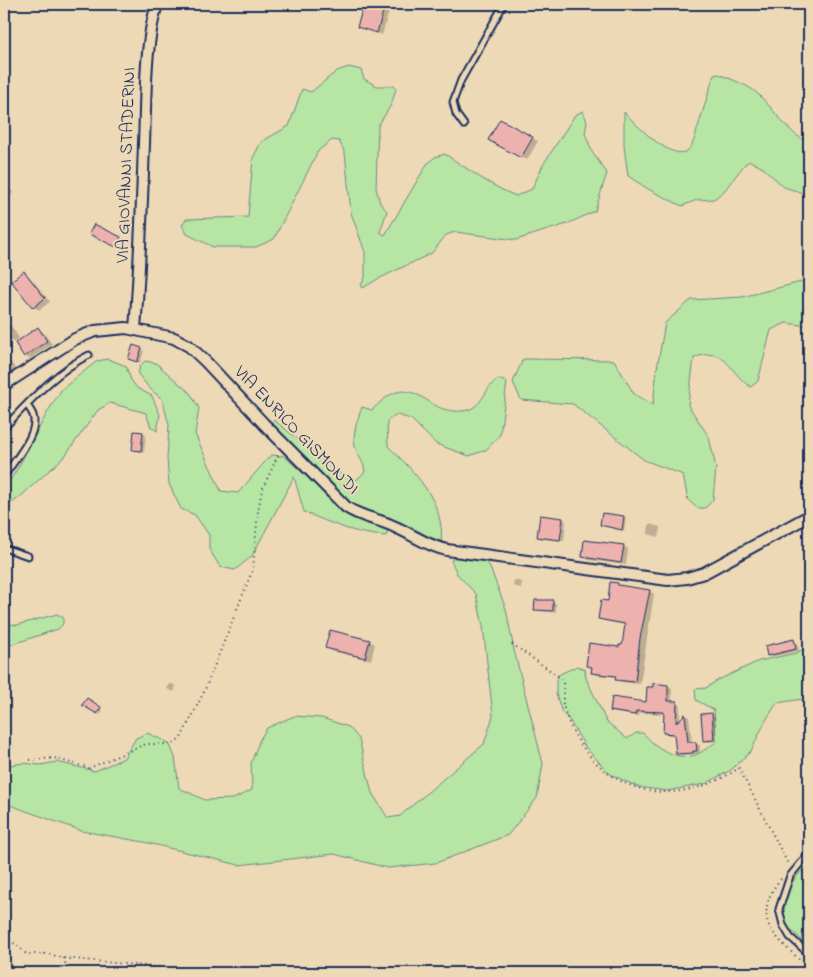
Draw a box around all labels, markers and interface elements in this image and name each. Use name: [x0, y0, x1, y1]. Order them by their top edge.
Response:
street label: VIA GIOVANNI STADERINI: [111, 67, 143, 264]
street label: VIA ENRICO GISMONDI: [227, 360, 365, 501]

